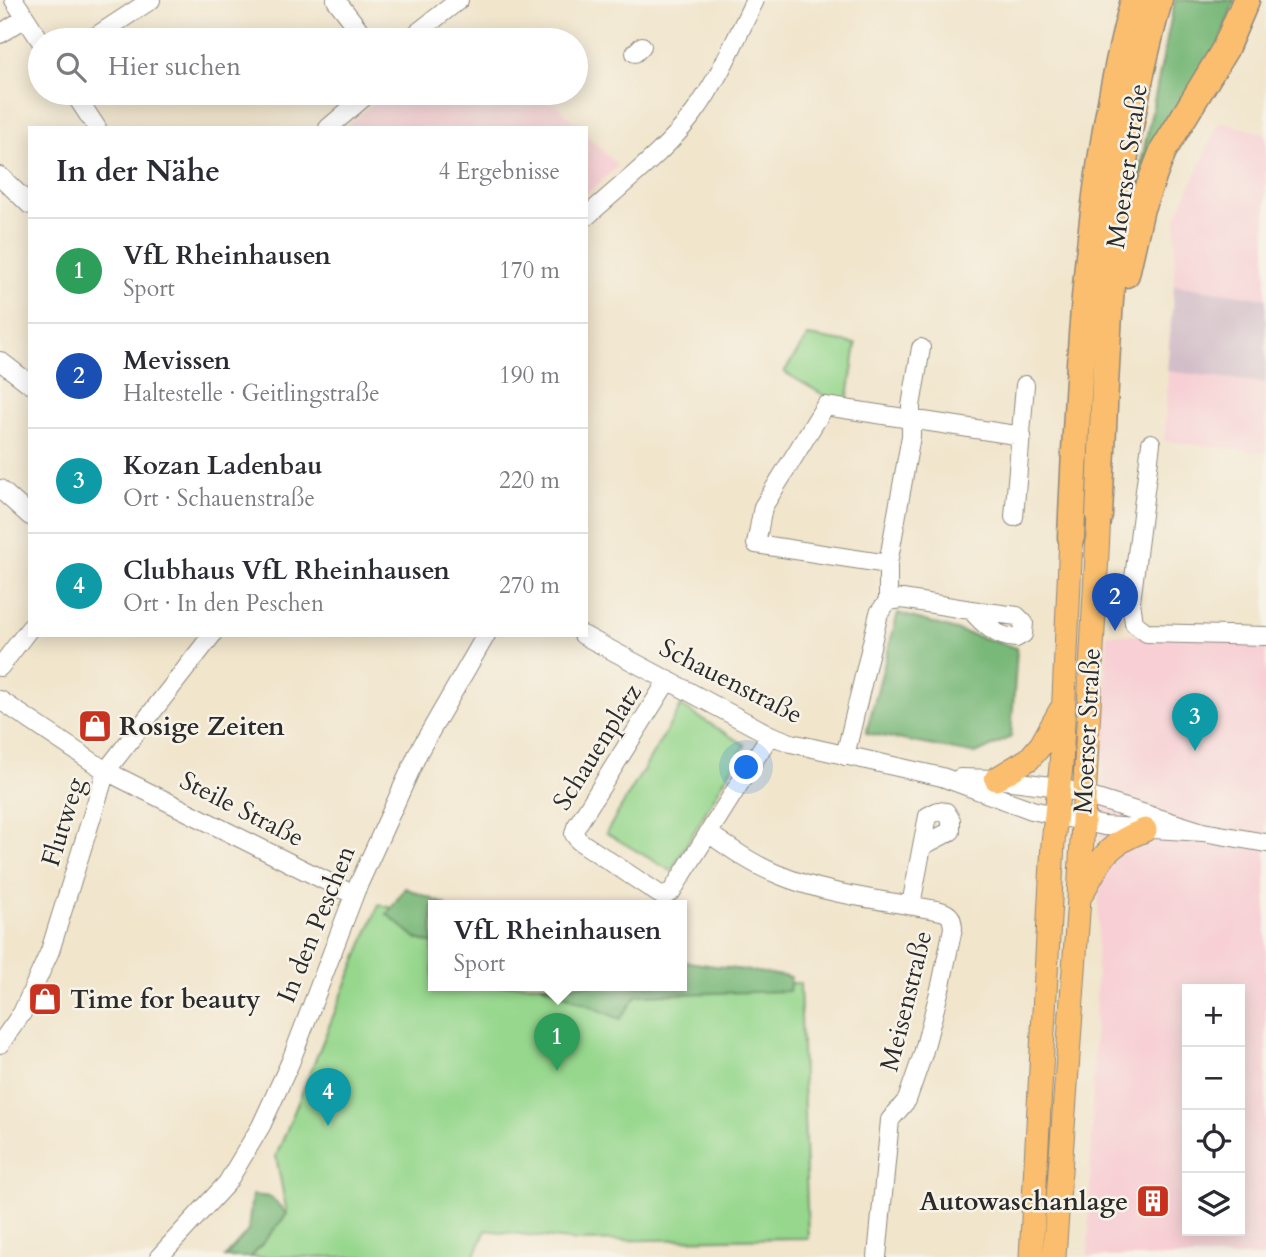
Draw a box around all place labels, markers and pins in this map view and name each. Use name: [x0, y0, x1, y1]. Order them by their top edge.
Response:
pin: 2: [1092, 573, 1138, 631]
pin: 3: [1172, 693, 1218, 751]
shop icon: Rosige Zeiten: [76, 707, 114, 745]
place label: Rosige Zeiten: [119, 709, 285, 744]
shop icon: Time for beauty: [26, 980, 64, 1018]
place label: Time for beauty: [70, 982, 261, 1017]
pin: 1: [534, 1013, 580, 1071]
pin: 4: [305, 1068, 351, 1126]
building icon: Autowaschanlage: [1134, 1182, 1172, 1220]
place label: Autowaschanlage: [919, 1184, 1128, 1219]

